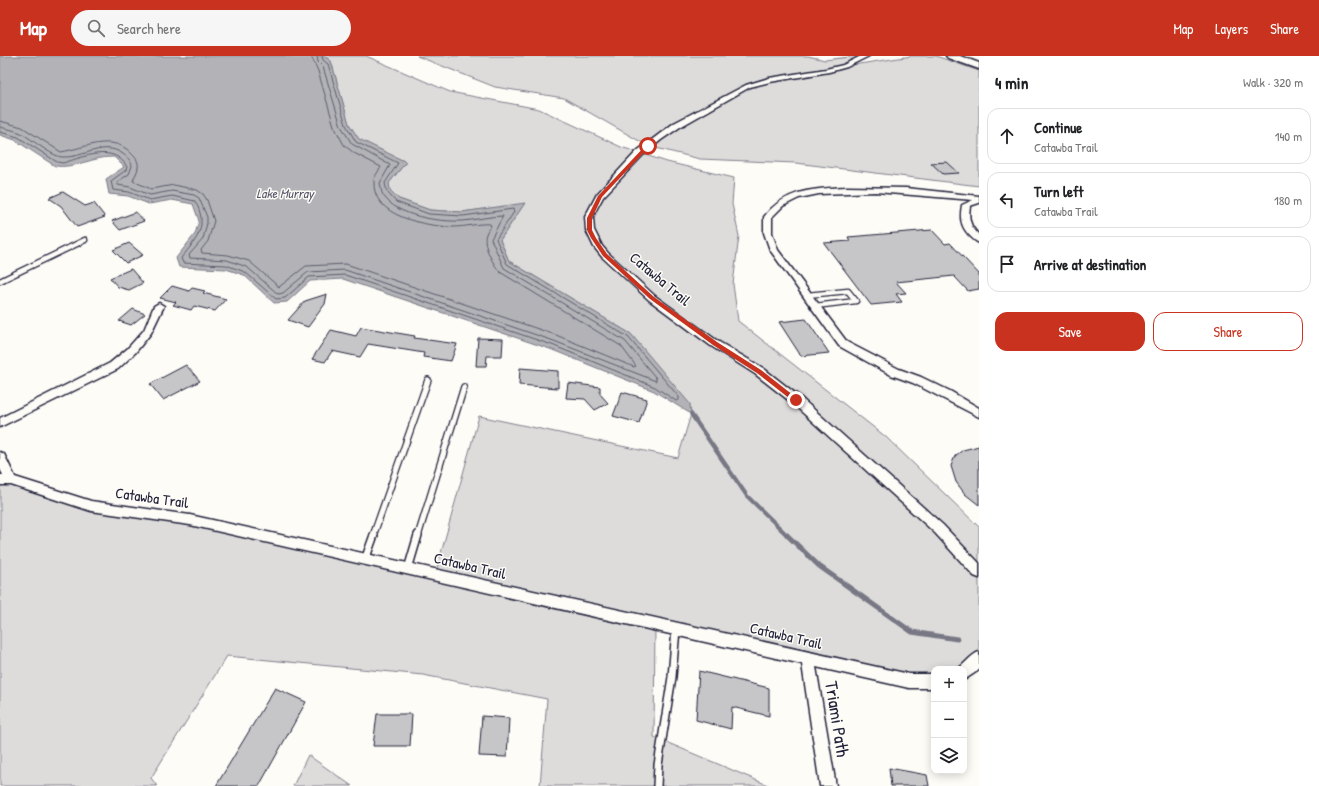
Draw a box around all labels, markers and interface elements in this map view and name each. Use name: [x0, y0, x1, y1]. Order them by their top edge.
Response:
search box: [71, 10, 351, 46]
text: Map: [20, 15, 47, 41]
icon: search: [85, 17, 107, 39]
text: Search here: [117, 18, 181, 39]
text: Map: [1173, 19, 1193, 38]
text: Layers: [1215, 19, 1248, 38]
text: Share: [1270, 19, 1299, 38]
text: 4 min: [995, 71, 1028, 94]
text: Walk · 320 m: [1243, 73, 1303, 91]
text: Continue: [1034, 117, 1082, 138]
icon: ahead: [996, 125, 1018, 147]
text: 140 m: [1275, 127, 1302, 145]
route start: [639, 137, 657, 155]
text: Catawba Trail: [1034, 138, 1098, 156]
text: Turn left: [1034, 181, 1084, 202]
water label: Lake Murray: [256, 184, 315, 202]
icon: left: [996, 189, 1018, 211]
text: 180 m: [1274, 191, 1302, 209]
text: Catawba Trail: [1034, 202, 1098, 220]
street label: Catawba Trail: [625, 247, 695, 310]
icon: arrive: [996, 253, 1018, 275]
text: Arrive at destination: [1034, 254, 1146, 275]
button: Save: [995, 312, 1145, 351]
button: Share: [1153, 312, 1303, 351]
route end: [787, 391, 805, 409]
street label: Catawba Trail: [114, 482, 190, 513]
street label: Catawba Trail: [432, 547, 508, 584]
street label: Catawba Trail: [748, 617, 824, 654]
map controls: [931, 666, 967, 774]
button: +: [931, 666, 967, 702]
street label: Triami Path: [819, 679, 856, 759]
button: −: [931, 702, 967, 738]
button: layers: [931, 738, 967, 774]

